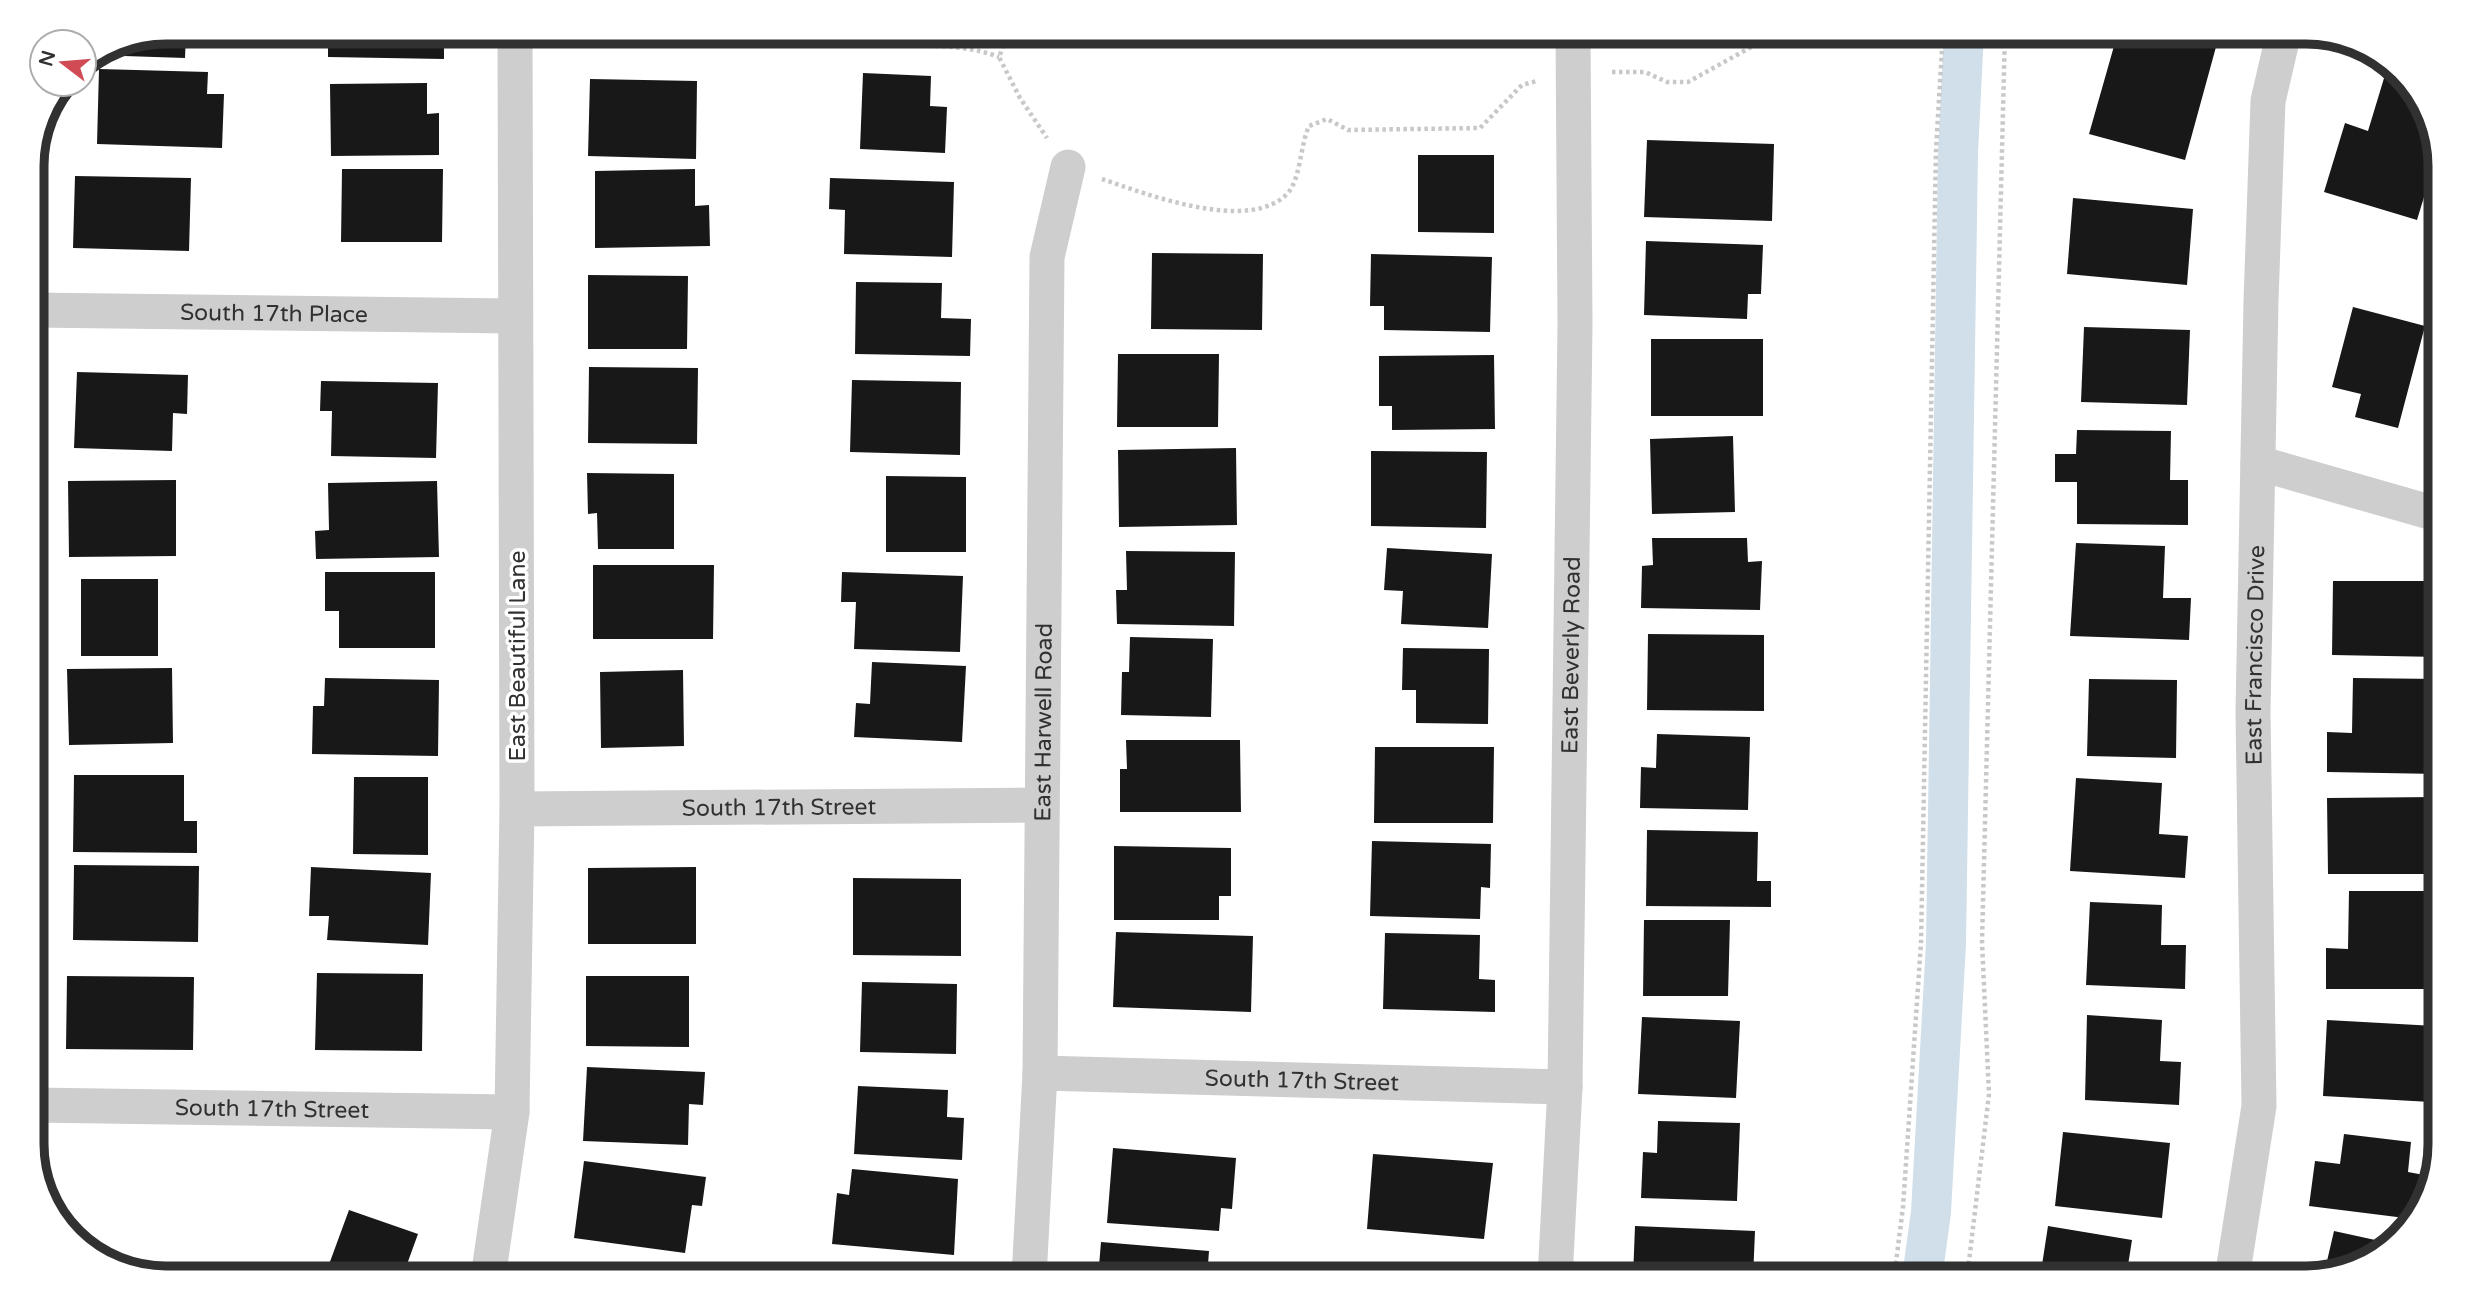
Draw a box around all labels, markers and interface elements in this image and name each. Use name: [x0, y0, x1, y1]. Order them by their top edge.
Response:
north arrow: [28, 28, 98, 98]
text: N: [35, 48, 60, 69]
street label: South 17th Place: [180, 299, 368, 329]
street label: East Francisco Drive: [2240, 545, 2271, 765]
street label: East Beautiful Lane: [504, 550, 532, 762]
street label: East Beverly Road: [1556, 556, 1587, 754]
street label: East Harwell Road: [1029, 623, 1059, 822]
street label: South 17th Street: [682, 793, 877, 823]
street label: South 17th Street: [1204, 1064, 1400, 1098]
street label: South 17th Street: [175, 1094, 370, 1125]

